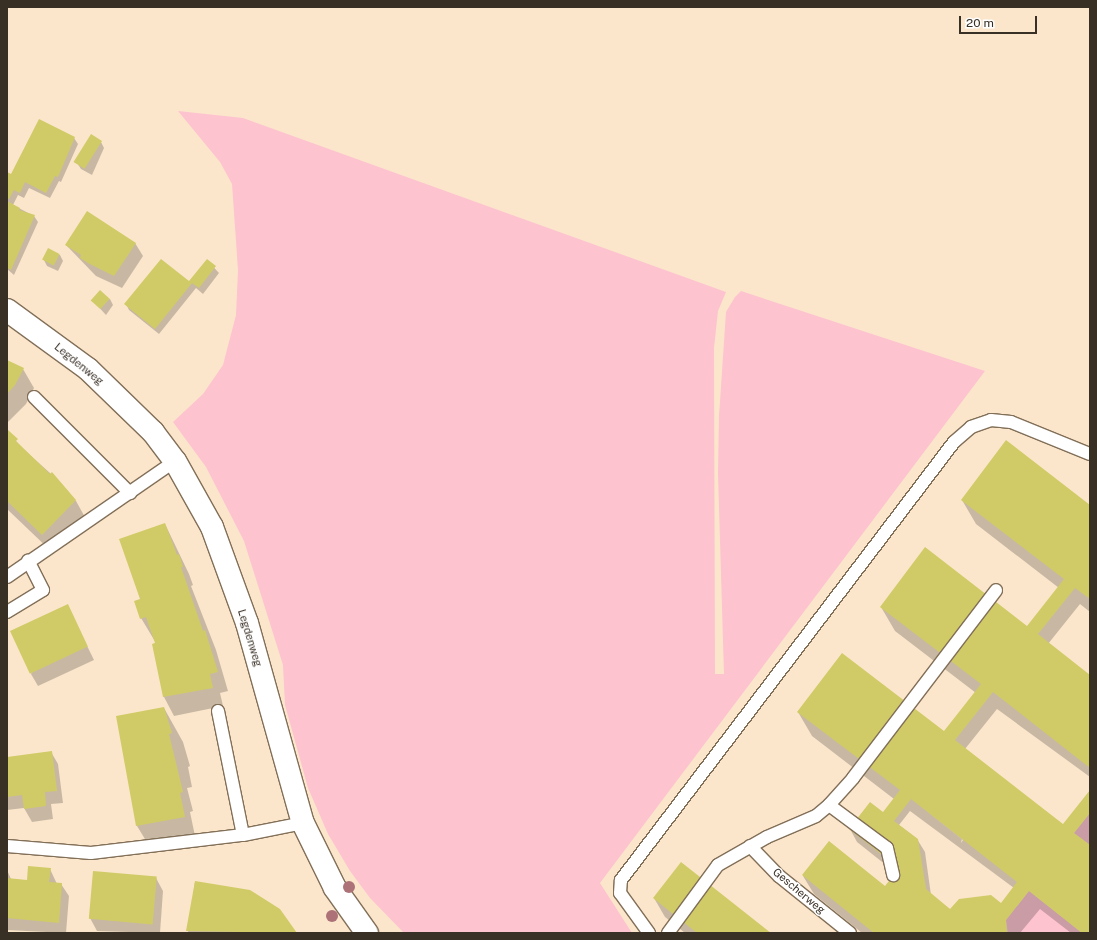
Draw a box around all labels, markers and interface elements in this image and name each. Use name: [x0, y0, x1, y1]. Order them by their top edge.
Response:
scale bar: [961, 8, 1039, 34]
text: 20 m: [966, 16, 994, 30]
street label: Legdenweg: [52, 340, 106, 388]
street label: Legdenweg: [235, 608, 265, 668]
street label: Gescherweg: [770, 865, 828, 917]

